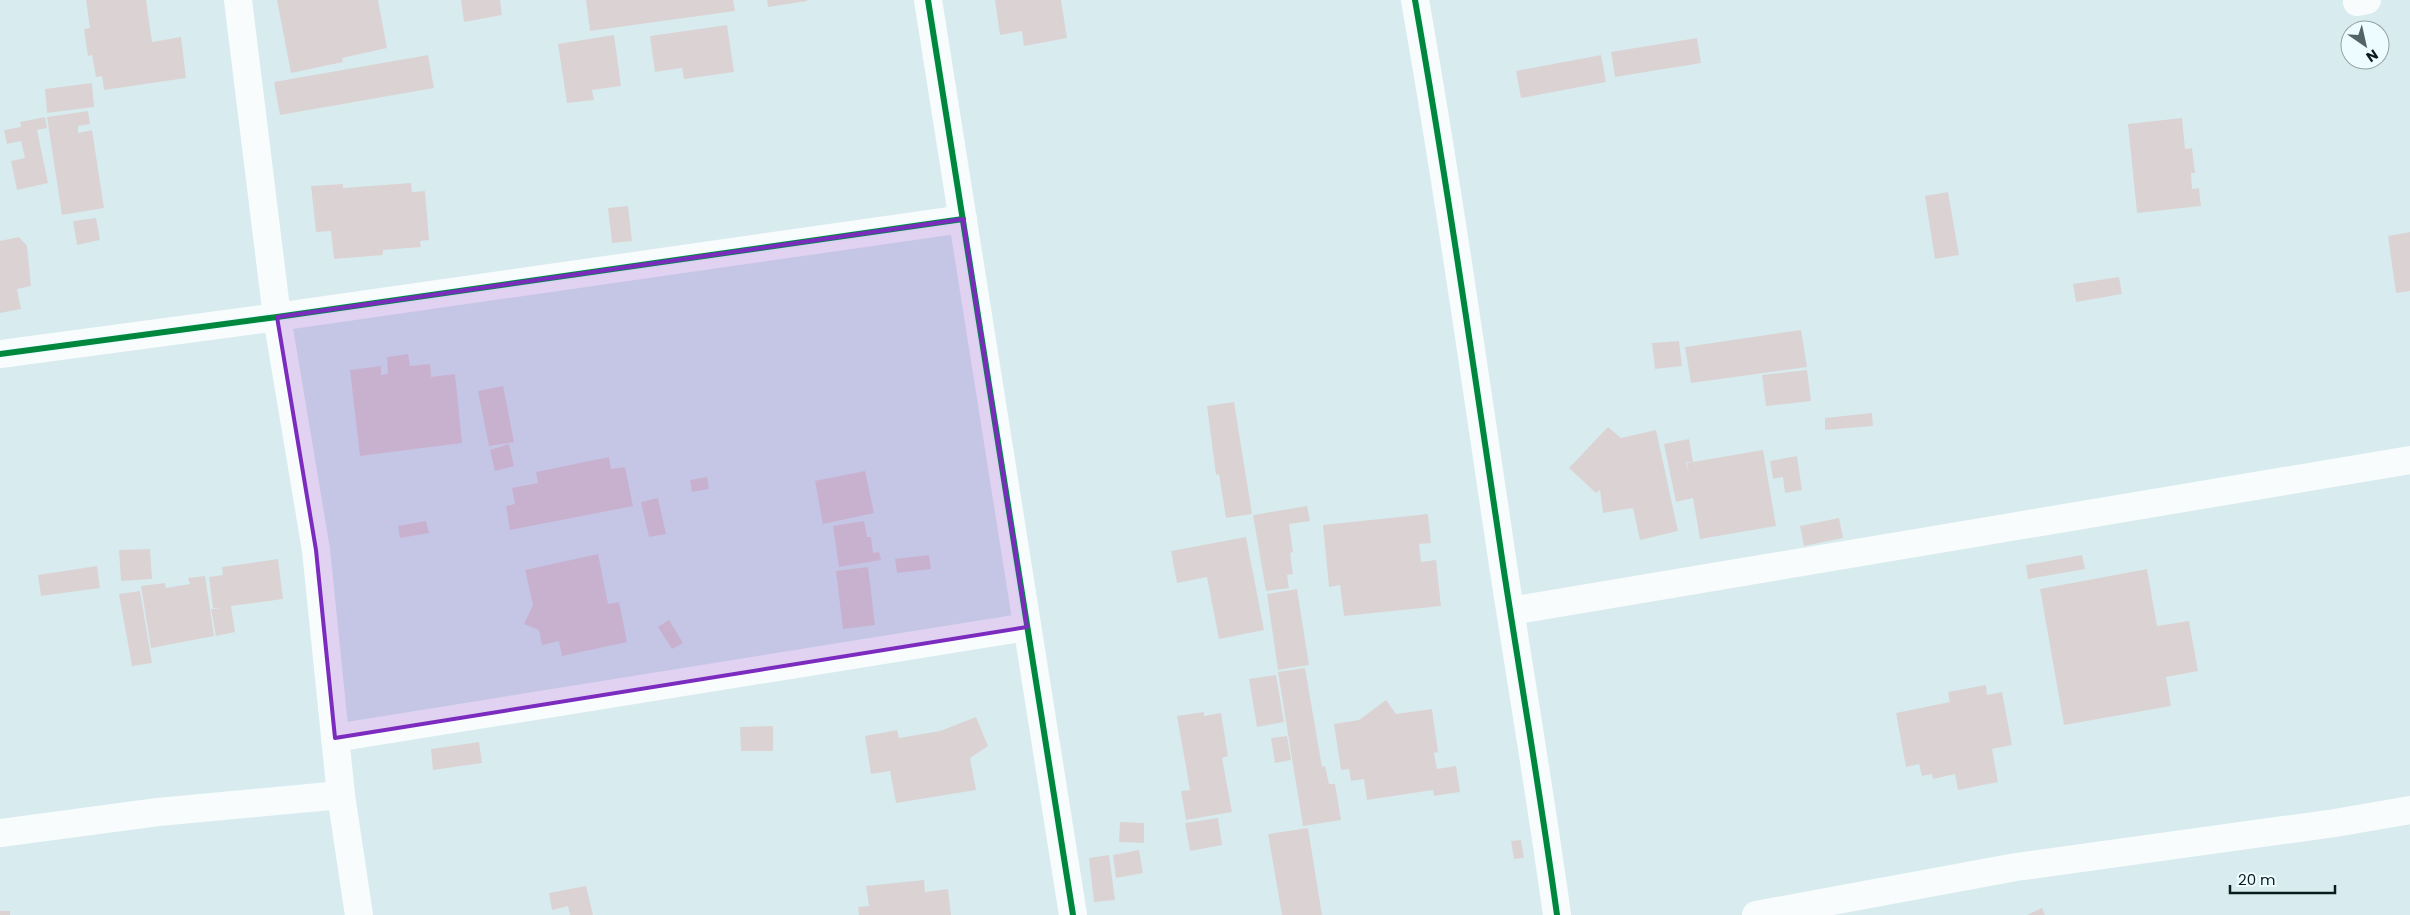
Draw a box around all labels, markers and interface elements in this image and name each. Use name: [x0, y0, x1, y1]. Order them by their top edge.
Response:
north arrow: [2340, 20, 2390, 70]
text: N: [2362, 45, 2382, 67]
scale bar: [2230, 862, 2335, 894]
text: 20 m: [2238, 869, 2276, 890]

